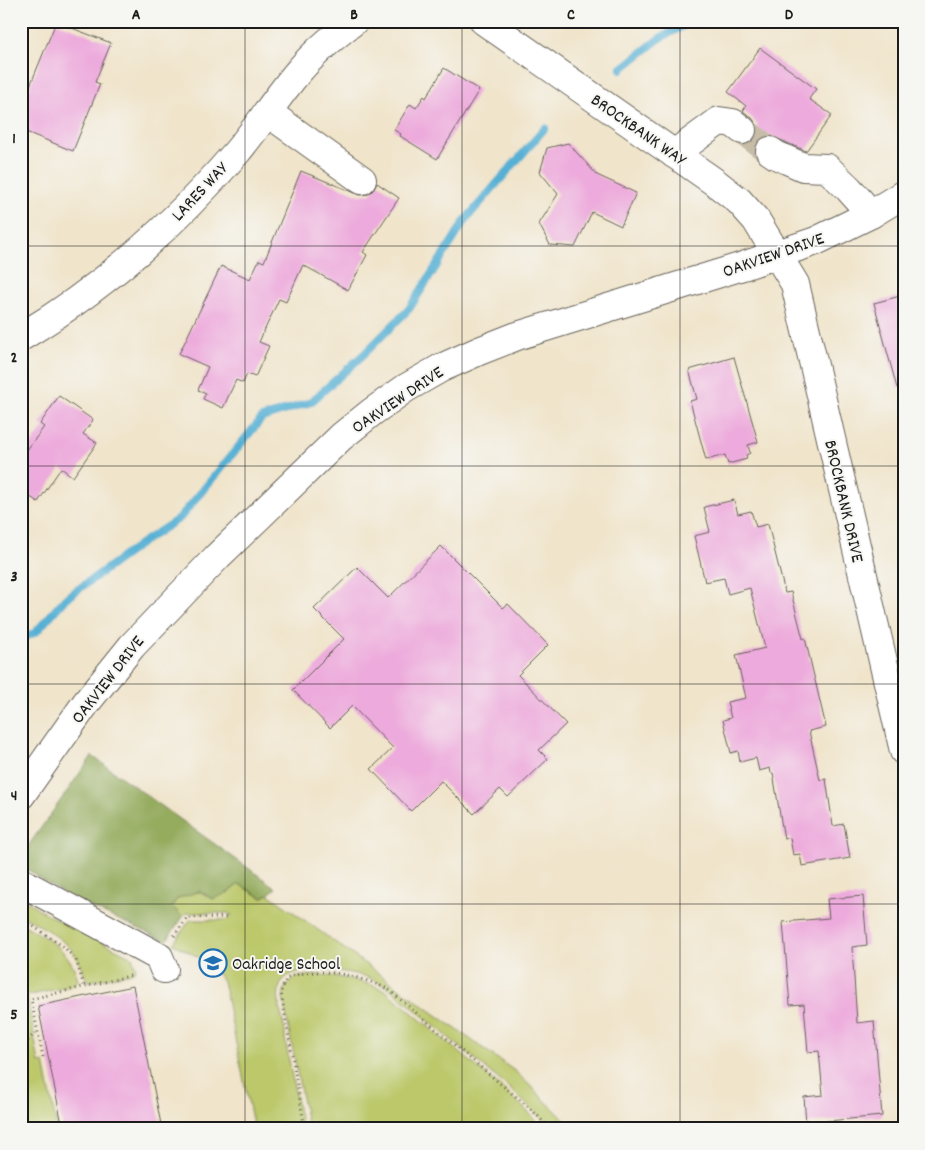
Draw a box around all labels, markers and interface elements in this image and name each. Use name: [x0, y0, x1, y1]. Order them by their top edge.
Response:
text: A: [132, 4, 141, 27]
text: B: [350, 4, 358, 27]
text: C: [567, 4, 575, 27]
text: D: [785, 4, 794, 27]
street label: BROCKBANK WAY: [585, 89, 691, 174]
text: 1: [12, 128, 16, 151]
street label: LARES WAY: [167, 156, 236, 228]
street label: OAKVIEW DRIVE: [720, 227, 828, 285]
text: 2: [11, 347, 18, 370]
street label: OAKVIEW DRIVE: [348, 361, 449, 441]
street label: BROCKBANK DRIVE: [816, 438, 869, 565]
text: 3: [10, 566, 18, 589]
street label: OAKVIEW DRIVE: [67, 631, 151, 730]
text: 4: [11, 785, 17, 808]
school or university icon: Oakridge School: [198, 948, 228, 978]
place label: Oakridge School: [232, 953, 341, 978]
text: 5: [10, 1004, 18, 1027]

